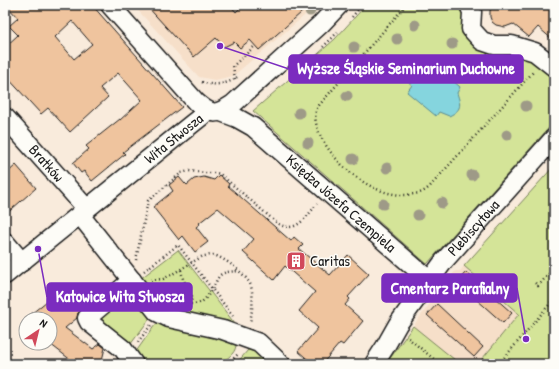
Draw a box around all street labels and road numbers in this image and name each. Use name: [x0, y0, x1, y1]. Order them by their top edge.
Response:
street label: Wita Stwosza: [139, 108, 207, 168]
street label: Bratków: [24, 140, 69, 186]
street label: Księdza Józefa Czempiela: [282, 149, 401, 257]
street label: Plebiscytowa: [442, 195, 504, 260]

